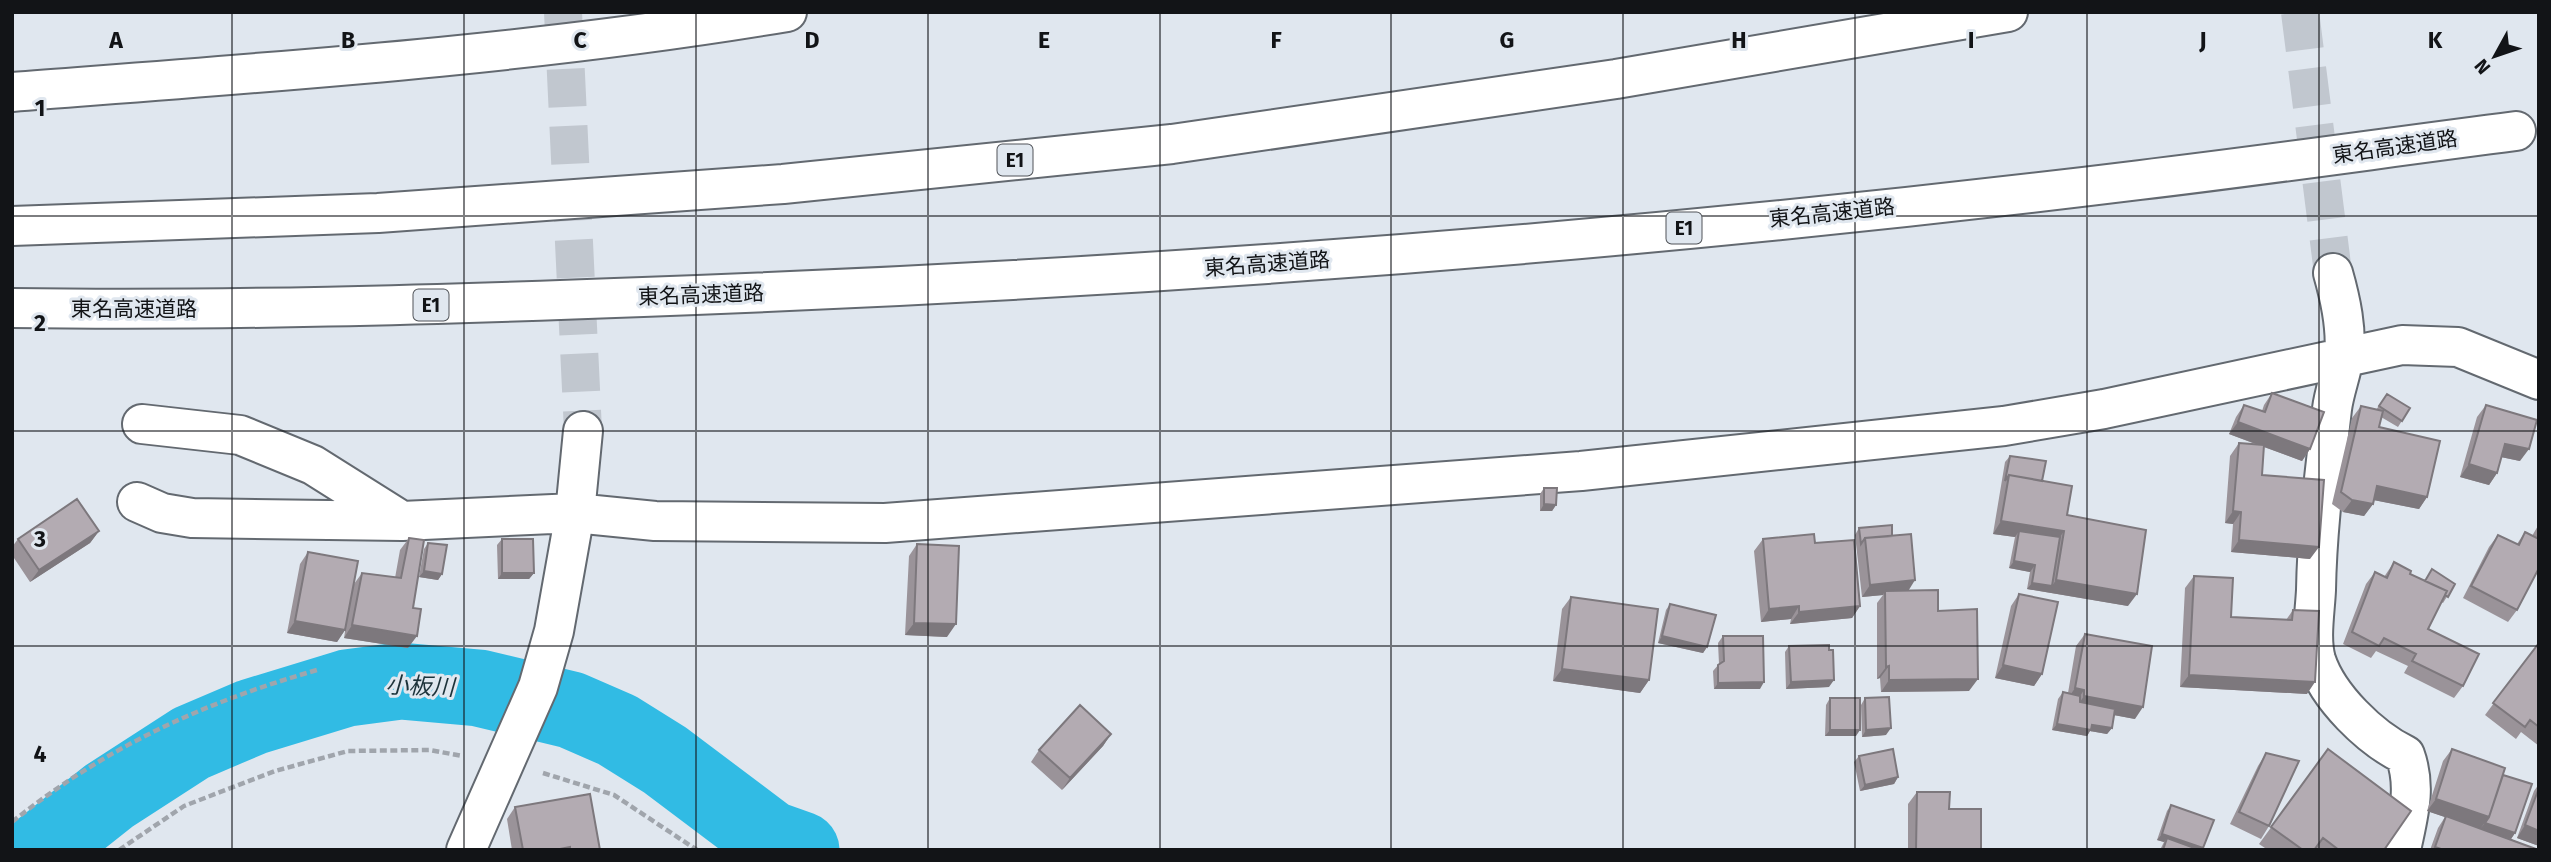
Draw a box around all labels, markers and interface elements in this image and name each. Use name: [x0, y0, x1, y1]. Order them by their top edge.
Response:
north arrow: [2460, 21, 2530, 91]
text: A: [108, 26, 123, 54]
text: B: [341, 26, 355, 54]
text: C: [573, 26, 587, 54]
text: D: [805, 26, 820, 54]
text: E: [1038, 26, 1050, 54]
text: F: [1270, 26, 1282, 54]
text: G: [1500, 26, 1514, 54]
text: H: [1731, 26, 1747, 54]
text: I: [1968, 26, 1974, 54]
text: J: [2198, 26, 2207, 54]
text: K: [2428, 26, 2443, 54]
text: N: [2469, 54, 2495, 79]
text: 1: [35, 94, 45, 122]
street label: 東名高速道路: [2331, 125, 2459, 169]
road number: E1: [998, 144, 1032, 176]
street label: 東名高速道路: [1768, 193, 1896, 233]
road number: E1: [1666, 212, 1702, 244]
street label: 東名高速道路: [1203, 247, 1331, 281]
street label: 東名高速道路: [638, 280, 764, 310]
road number: E1: [414, 290, 448, 320]
street label: 東名高速道路: [71, 296, 197, 322]
text: 2: [34, 309, 46, 337]
text: 3: [33, 525, 46, 553]
water label: 小板川: [385, 671, 458, 701]
text: 4: [34, 740, 47, 768]

